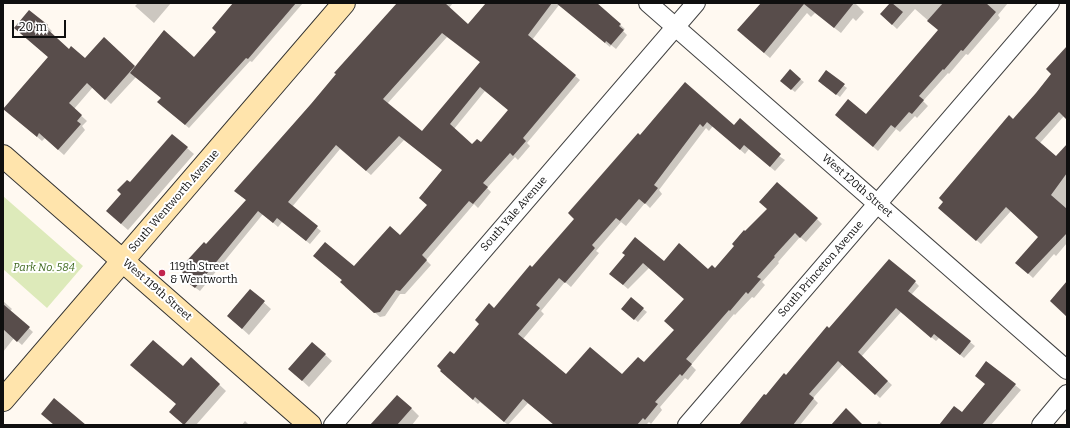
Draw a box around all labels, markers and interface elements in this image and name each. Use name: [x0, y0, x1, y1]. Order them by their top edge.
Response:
scale bar: [14, 12, 68, 38]
text: 20 m: [19, 20, 47, 34]
street label: South Wentworth Avenue: [126, 147, 222, 255]
street label: West 120th Street: [819, 152, 895, 220]
street label: South Yale Avenue: [478, 174, 550, 254]
street label: South Princeton Avenue: [776, 218, 866, 320]
street label: West 119th Street: [120, 256, 194, 324]
place label: 119th Street & Wentworth: [170, 260, 238, 286]
park label: Park No. 584: [13, 261, 75, 275]
marker: 119th Street & Wentworth: [157, 268, 167, 278]

